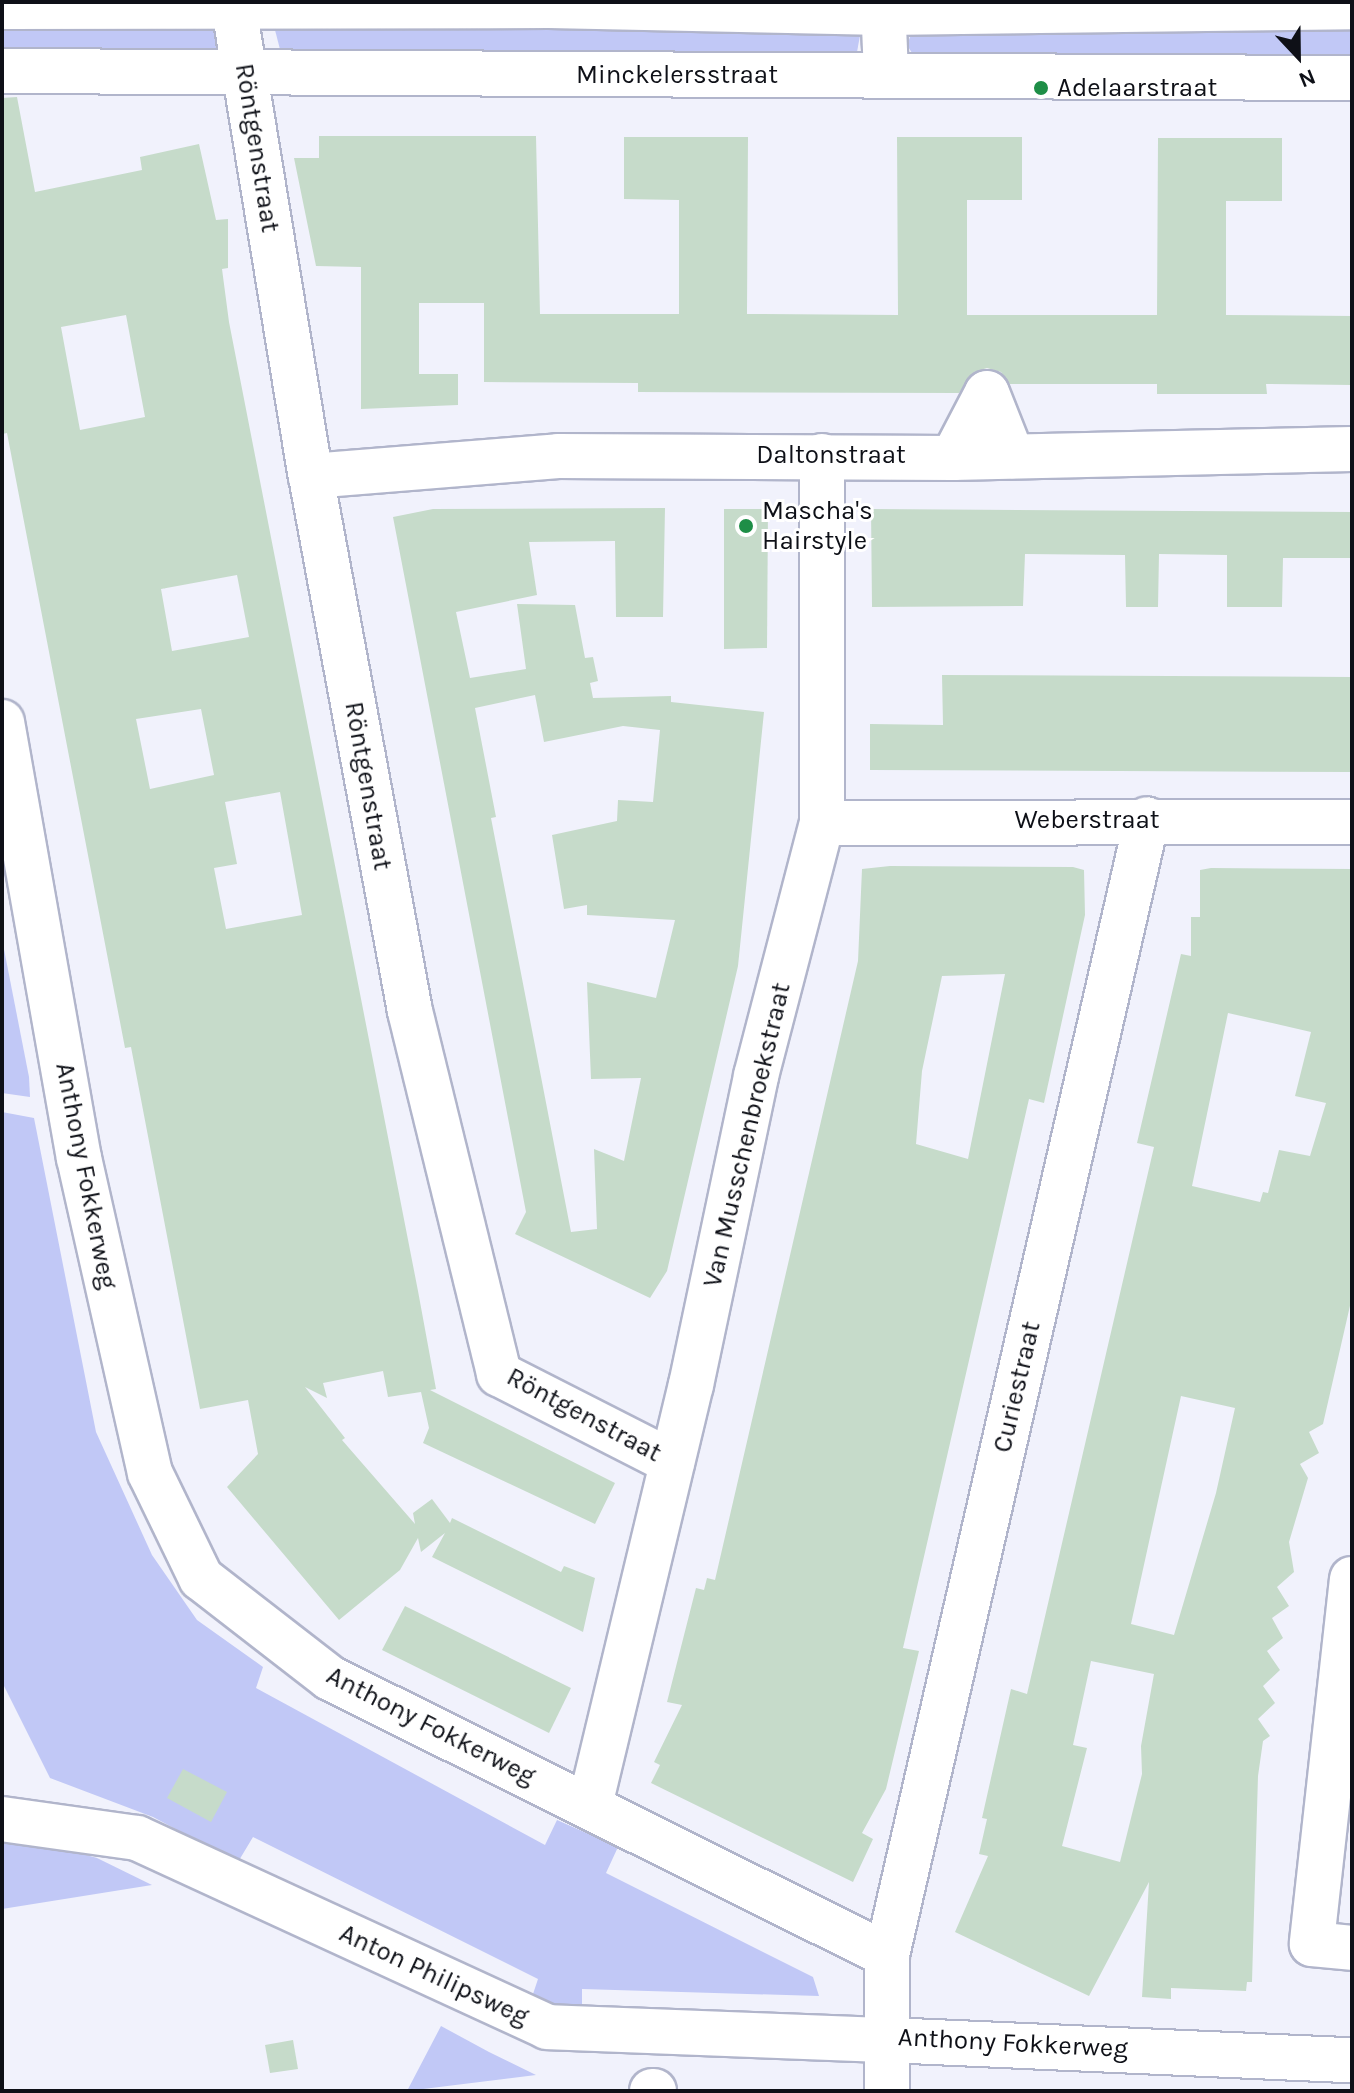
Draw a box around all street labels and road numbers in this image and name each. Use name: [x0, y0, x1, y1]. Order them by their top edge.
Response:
street label: Minckelersstraat: [576, 59, 778, 91]
street label: Röntgenstraat: [228, 61, 286, 235]
street label: Daltonstraat: [756, 439, 906, 471]
street label: Röntgenstraat: [338, 699, 398, 873]
street label: Weberstraat: [1014, 804, 1160, 836]
street label: Van Musschenbroekstraat: [697, 980, 797, 1290]
street label: Anthony Fokkerweg: [49, 1060, 123, 1292]
street label: Curiestraat: [987, 1318, 1047, 1456]
street label: Röntgenstraat: [501, 1361, 667, 1469]
street label: Anthony Fokkerweg: [321, 1660, 541, 1792]
street label: Anton Philipsweg: [334, 1918, 534, 2032]
street label: Anthony Fokkerweg: [897, 2021, 1129, 2065]

